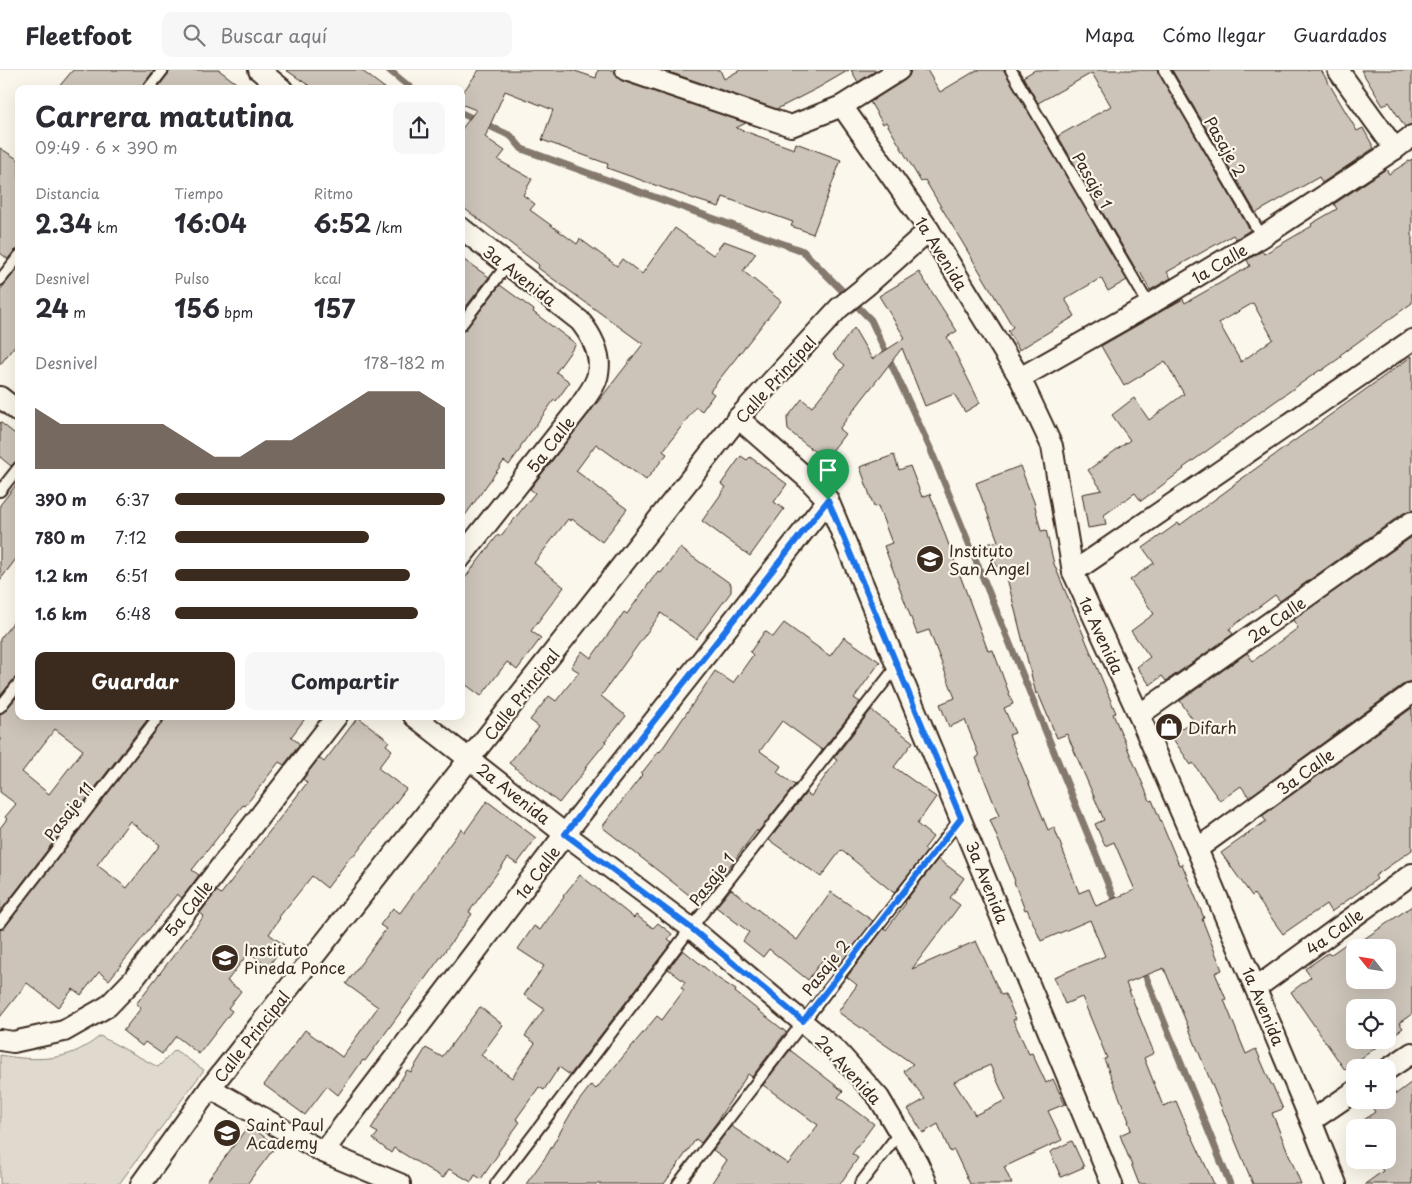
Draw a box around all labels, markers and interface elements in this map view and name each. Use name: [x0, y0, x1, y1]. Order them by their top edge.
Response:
search box: [162, 12, 512, 57]
text: Fleetfoot: [25, 17, 132, 53]
icon: search: [180, 21, 208, 49]
text: Buscar aquí: [220, 21, 327, 49]
text: Mapa: [1085, 21, 1134, 48]
text: Cómo llegar: [1162, 21, 1265, 48]
text: Guardados: [1293, 21, 1387, 48]
text: Carrera matutina: [35, 94, 294, 137]
button: share: [393, 102, 445, 154]
street label: Pasaje 2: [1199, 111, 1253, 181]
text: 09:49 · 6 × 390 m: [35, 135, 178, 159]
street label: Pasaje 1: [1067, 147, 1119, 213]
text: Distancia: [35, 183, 100, 204]
text: Tiempo: [174, 183, 223, 204]
text: Ritmo: [314, 183, 353, 204]
text: 2.34: [35, 204, 92, 242]
text: 16:04: [174, 204, 247, 242]
text: 6:52: [314, 204, 371, 242]
street label: 1a Avenida: [910, 211, 974, 295]
text: km: [92, 217, 118, 238]
text: /km: [371, 217, 403, 238]
street label: 1a Calle: [1187, 237, 1252, 289]
street label: 3a Avenida: [478, 239, 562, 311]
text: Desnivel: [35, 268, 90, 289]
text: Pulso: [174, 268, 209, 289]
text: kcal: [314, 268, 342, 289]
text: 24: [35, 289, 69, 327]
text: 156: [174, 289, 220, 327]
text: 157: [314, 289, 355, 327]
text: m: [69, 302, 86, 323]
text: bpm: [220, 302, 253, 323]
street label: Calle Principal: [729, 330, 821, 428]
text: Desnivel: [35, 350, 97, 374]
text: 178–182 m: [364, 350, 445, 374]
street label: 5a Calle: [520, 411, 580, 477]
pin: [807, 449, 849, 500]
icon: arrive: [814, 456, 842, 484]
text: 390 m: [35, 487, 87, 511]
text: 6:37: [115, 487, 150, 511]
text: 780 m: [35, 525, 85, 549]
text: 7:12: [115, 525, 147, 549]
place label: Instituto San Ángel: [949, 538, 1030, 580]
school or university icon: Instituto San Ángel: [915, 544, 945, 574]
text: 1.2 km: [35, 563, 88, 587]
text: 6:51: [115, 563, 148, 587]
street label: 2a Calle: [1242, 590, 1310, 648]
street label: 1a Avenida: [1074, 592, 1130, 678]
text: 1.6 km: [35, 601, 87, 625]
text: 6:48: [115, 601, 151, 625]
street label: Calle Principal: [477, 643, 565, 745]
button: Guardar: [35, 652, 235, 710]
button: Compartir: [245, 652, 445, 710]
shop icon: Difarh: [1154, 712, 1184, 742]
place label: Difarh: [1188, 715, 1237, 739]
street label: 3a Calle: [1271, 742, 1339, 800]
street label: 2a Avenida: [472, 757, 556, 829]
street label: Pasaje 11: [38, 777, 98, 845]
street label: 3a Avenida: [961, 837, 1015, 927]
street label: 1a Calle: [509, 840, 565, 904]
street label: Pasaje 1: [683, 847, 739, 911]
street label: 5a Calle: [158, 875, 218, 941]
street label: 4a Calle: [1300, 902, 1368, 960]
street label: Pasaje 2: [795, 934, 855, 1000]
place label: Instituto Pineda Ponce: [244, 937, 346, 979]
north arrow: [1346, 939, 1396, 989]
map controls: [1346, 939, 1396, 1169]
school or university icon: Instituto Pineda Ponce: [210, 943, 240, 973]
street label: 1a Avenida: [1237, 963, 1291, 1049]
street label: Calle Principal: [207, 985, 295, 1087]
button: locate: [1346, 999, 1396, 1049]
street label: 2a Avenida: [810, 1029, 888, 1109]
button: +: [1346, 1059, 1396, 1109]
place label: Saint Paul Academy: [246, 1112, 324, 1154]
school or university icon: Saint Paul Academy: [212, 1118, 242, 1148]
button: −: [1346, 1119, 1396, 1169]

